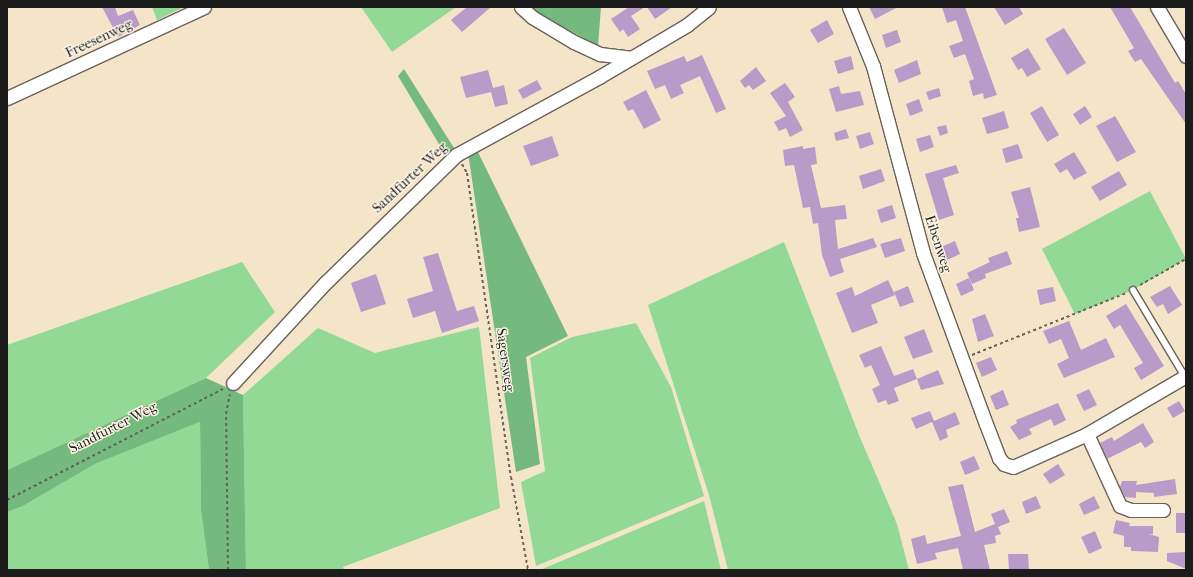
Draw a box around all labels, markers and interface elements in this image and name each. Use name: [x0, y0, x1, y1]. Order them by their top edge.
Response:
street label: Freesenweg: [63, 16, 135, 62]
street label: Sandfurter Weg: [369, 139, 451, 217]
street label: Eibenweg: [921, 213, 955, 275]
street label: Sagersweg: [492, 327, 518, 393]
street label: Sandfurter Weg: [66, 399, 160, 457]

